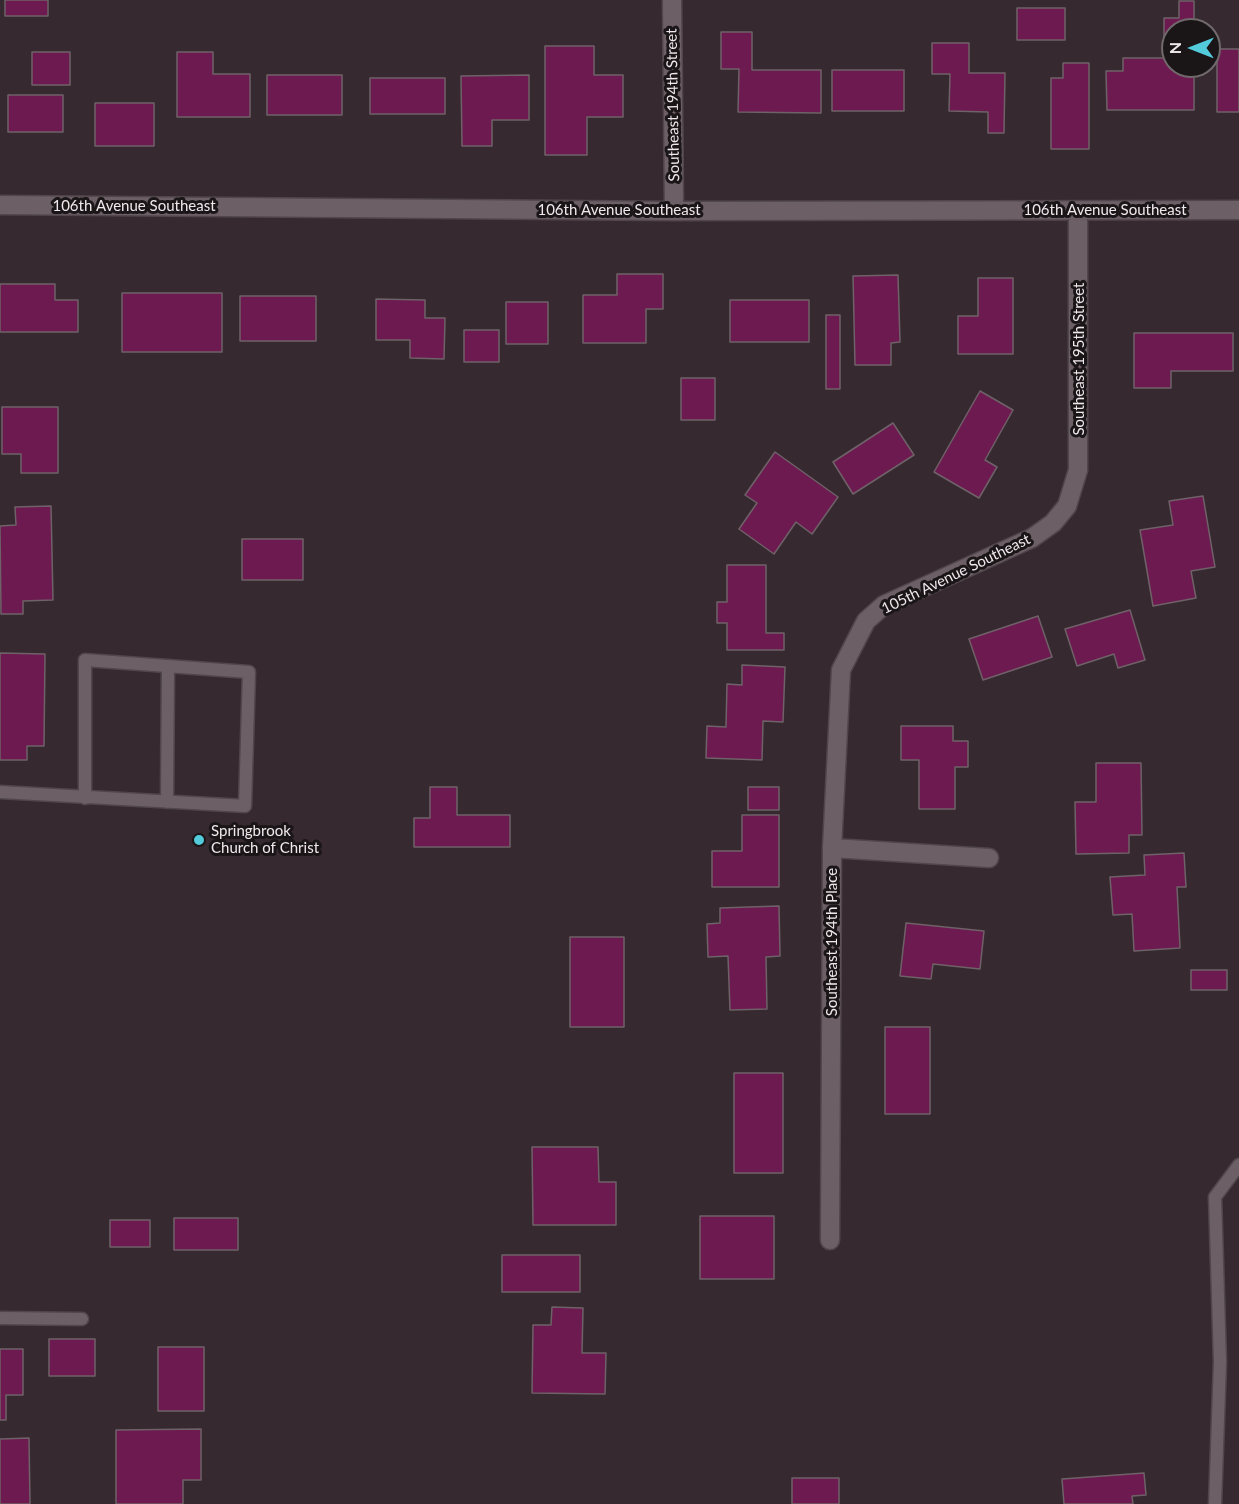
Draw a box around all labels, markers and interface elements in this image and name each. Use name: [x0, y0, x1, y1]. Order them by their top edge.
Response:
north arrow: [1161, 18, 1221, 78]
street label: Southeast 194th Street: [663, 28, 683, 182]
text: N: [1165, 42, 1184, 54]
street label: 106th Avenue Southeast: [52, 197, 216, 215]
street label: 106th Avenue Southeast: [537, 201, 701, 219]
street label: 106th Avenue Southeast: [1023, 201, 1187, 219]
street label: Southeast 195th Street: [1070, 283, 1088, 435]
street label: 105th Avenue Southeast: [879, 530, 1033, 618]
place label: Springbrook Church of Christ: [211, 822, 319, 857]
marker: Springbrook Church of Christ: [192, 833, 206, 847]
street label: Southeast 194th Place: [823, 868, 841, 1016]

